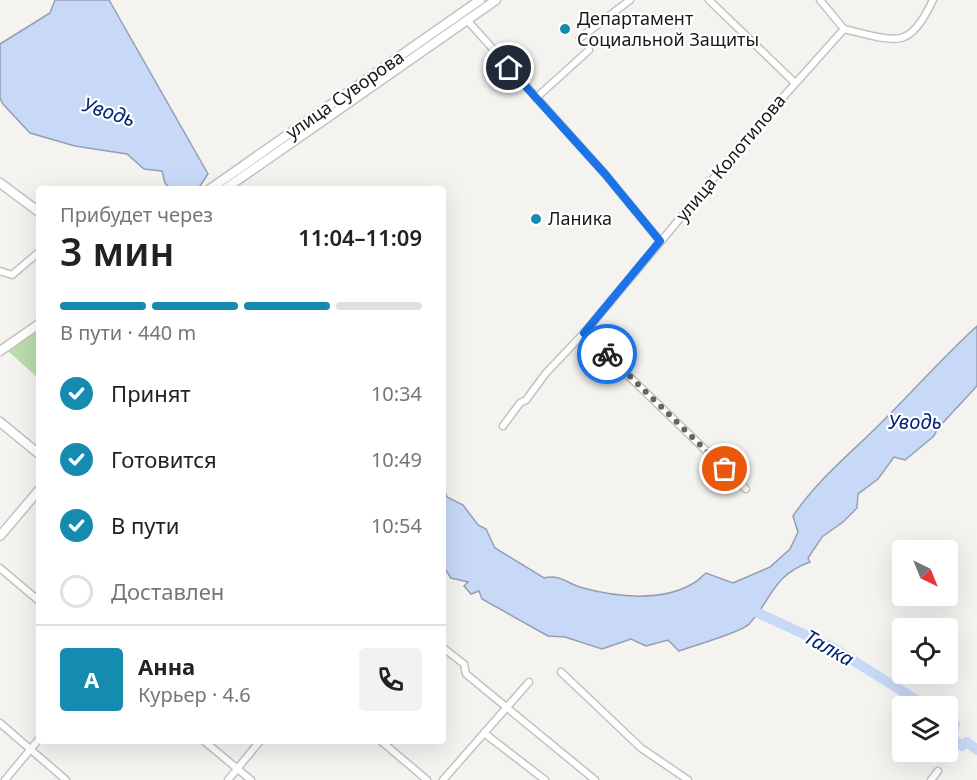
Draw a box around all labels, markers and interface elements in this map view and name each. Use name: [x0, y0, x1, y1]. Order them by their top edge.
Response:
place label: Департамент Социальной Защиты: [577, 6, 759, 51]
marker: Департамент Социальной Защиты: [558, 22, 572, 36]
pin: [483, 42, 534, 93]
street label: улица Суворова: [281, 44, 408, 144]
icon: home: [492, 51, 525, 84]
street label: улица Колотилова: [670, 89, 791, 226]
water label: Уводь: [79, 90, 139, 133]
text: Прибудет через: [60, 201, 213, 228]
place label: Ланика: [548, 206, 612, 230]
marker: Ланика: [529, 212, 543, 226]
text: 11:04–11:09: [298, 222, 422, 252]
text: 3 мин: [60, 224, 175, 277]
text: В пути · 440 m: [60, 319, 196, 346]
courier: [577, 324, 637, 384]
icon: bike: [591, 338, 624, 371]
icon: check: [60, 377, 93, 410]
text: Принят: [111, 378, 191, 408]
text: 10:34: [371, 380, 422, 407]
water label: Уводь: [888, 408, 942, 435]
icon: check: [60, 443, 93, 476]
pin: [699, 443, 750, 494]
text: Готовится: [111, 444, 217, 474]
text: 10:49: [371, 446, 422, 473]
icon: bag: [708, 452, 741, 485]
icon: check: [60, 509, 93, 542]
text: В пути: [111, 510, 179, 540]
text: 10:54: [371, 512, 422, 539]
north arrow: [892, 540, 958, 606]
map controls: [892, 540, 958, 762]
text: Доставлен: [111, 576, 224, 606]
button: locate: [892, 618, 958, 684]
water label: Талка: [800, 623, 859, 672]
button: phone: [359, 648, 422, 711]
text: Анна: [138, 651, 195, 681]
text: А: [84, 664, 99, 694]
text: Курьер · 4.6: [138, 681, 251, 708]
button: layers: [892, 696, 958, 762]

